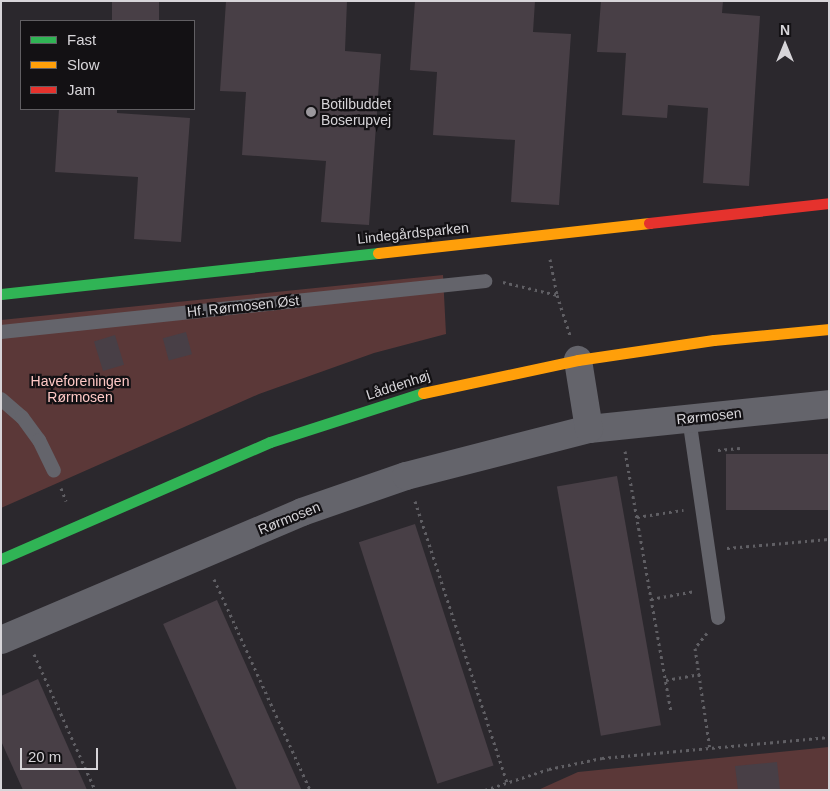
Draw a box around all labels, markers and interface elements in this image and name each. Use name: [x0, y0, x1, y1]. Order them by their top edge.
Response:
legend: [20, 20, 195, 110]
north arrow: [760, 20, 810, 70]
text: N: [780, 22, 790, 38]
text: Fast: [67, 31, 96, 48]
text: Slow: [67, 56, 100, 73]
text: Jam: [67, 81, 95, 98]
place label: Botilbuddet Boserupvej: [321, 96, 391, 128]
marker: Botilbuddet Boserupvej: [305, 106, 317, 118]
street label: Lindegårdsparken: [356, 219, 470, 247]
street label: Hf. Rørmosen Øst: [186, 292, 300, 320]
street label: Låddenhøj: [364, 367, 432, 403]
park label: Haveforeningen Rørmosen: [31, 373, 129, 406]
street label: Rørmosen: [676, 404, 742, 428]
street label: Rørmosen: [256, 498, 322, 538]
scale bar: [22, 738, 100, 770]
text: 20 m: [28, 748, 61, 765]

